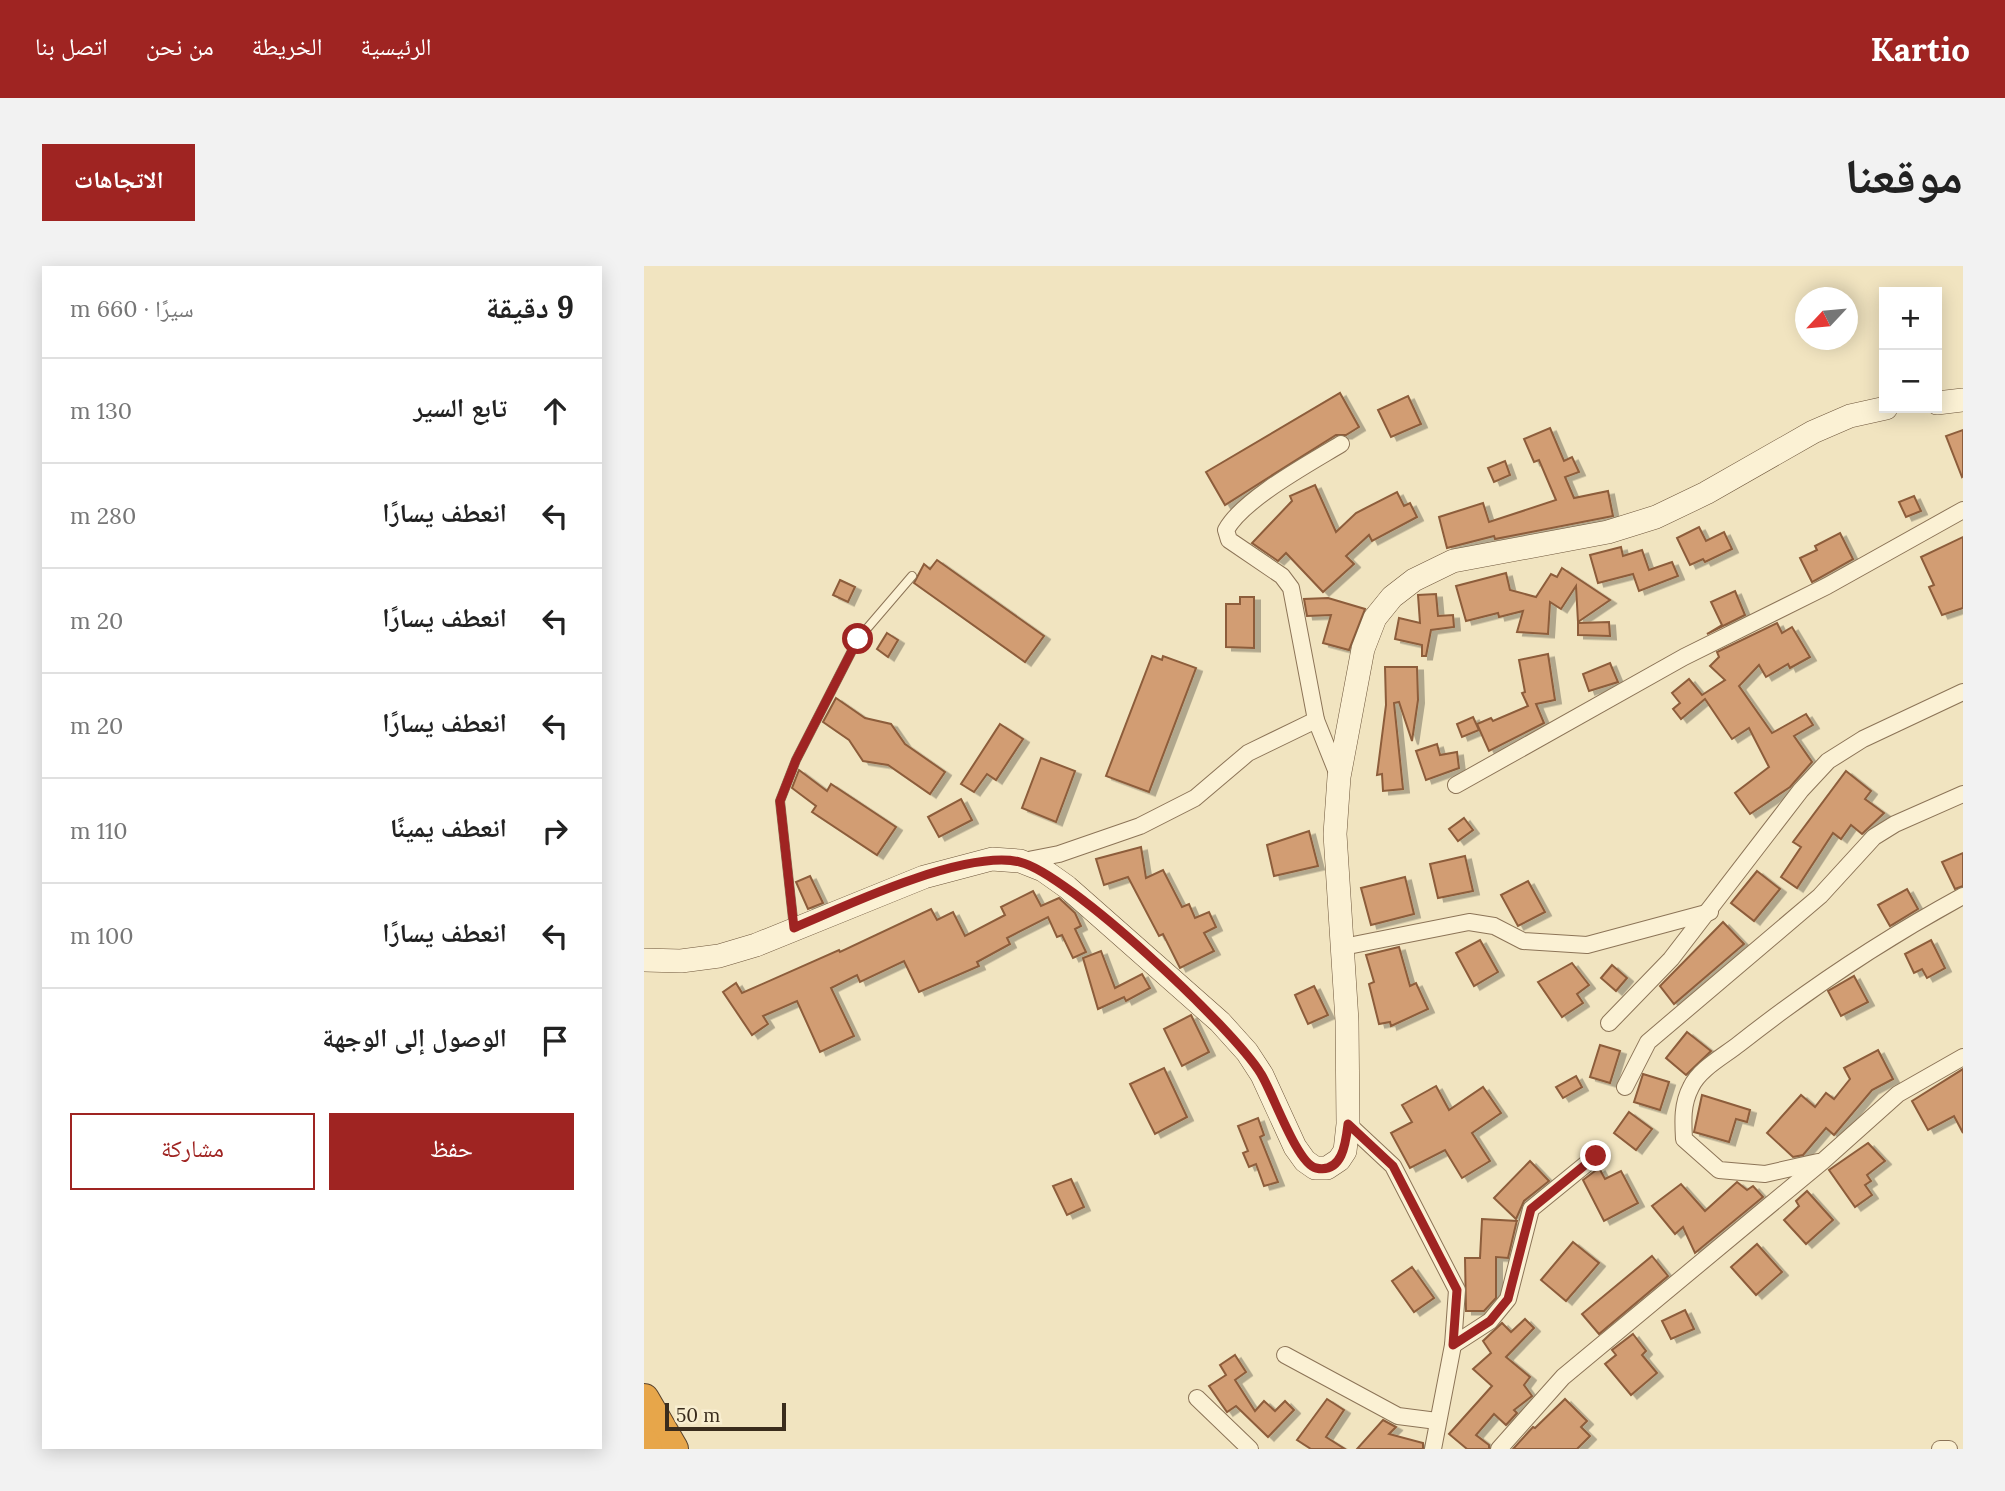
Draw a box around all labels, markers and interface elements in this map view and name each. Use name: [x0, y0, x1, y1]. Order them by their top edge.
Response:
text: Kartio: [1870, 28, 1970, 70]
text: اتصل بنا: [35, 31, 108, 62]
text: من نحن: [146, 31, 214, 62]
text: الخريطة: [252, 31, 322, 62]
text: الرئيسية: [360, 31, 432, 62]
button: الاتجاهات: [42, 144, 195, 221]
text: موقعنا: [1845, 144, 1963, 206]
north arrow: [1795, 287, 1858, 350]
map controls: [1879, 287, 1942, 413]
button: +: [1879, 287, 1942, 350]
text: 9 دقيقة: [486, 288, 574, 326]
text: سيرًا · 660 m: [70, 294, 194, 323]
button: −: [1879, 350, 1942, 413]
text: تابع السير: [413, 391, 507, 424]
icon: ahead: [536, 392, 574, 430]
text: 130 m: [70, 396, 132, 425]
text: انعطف يسارًا: [382, 496, 507, 529]
icon: left: [536, 497, 574, 535]
text: 280 m: [70, 501, 136, 530]
text: انعطف يسارًا: [382, 601, 507, 634]
icon: left: [536, 602, 574, 640]
text: 20 m: [70, 606, 123, 635]
route start: [842, 623, 873, 654]
text: انعطف يسارًا: [382, 706, 507, 739]
icon: left: [536, 707, 574, 745]
text: 20 m: [70, 711, 123, 740]
text: انعطف يمينًا: [390, 811, 507, 844]
icon: right: [536, 812, 574, 850]
text: 110 m: [70, 816, 128, 845]
text: انعطف يسارًا: [382, 916, 507, 949]
icon: left: [536, 917, 574, 955]
text: 100 m: [70, 921, 134, 950]
text: الوصول إلى الوجهة: [322, 1021, 507, 1054]
icon: arrive: [536, 1022, 574, 1060]
button: مشاركة: [70, 1113, 315, 1190]
button: حفظ: [329, 1113, 574, 1190]
route end: [1580, 1140, 1611, 1171]
scale bar: [665, 1400, 786, 1432]
text: 50 m: [676, 1403, 720, 1427]

